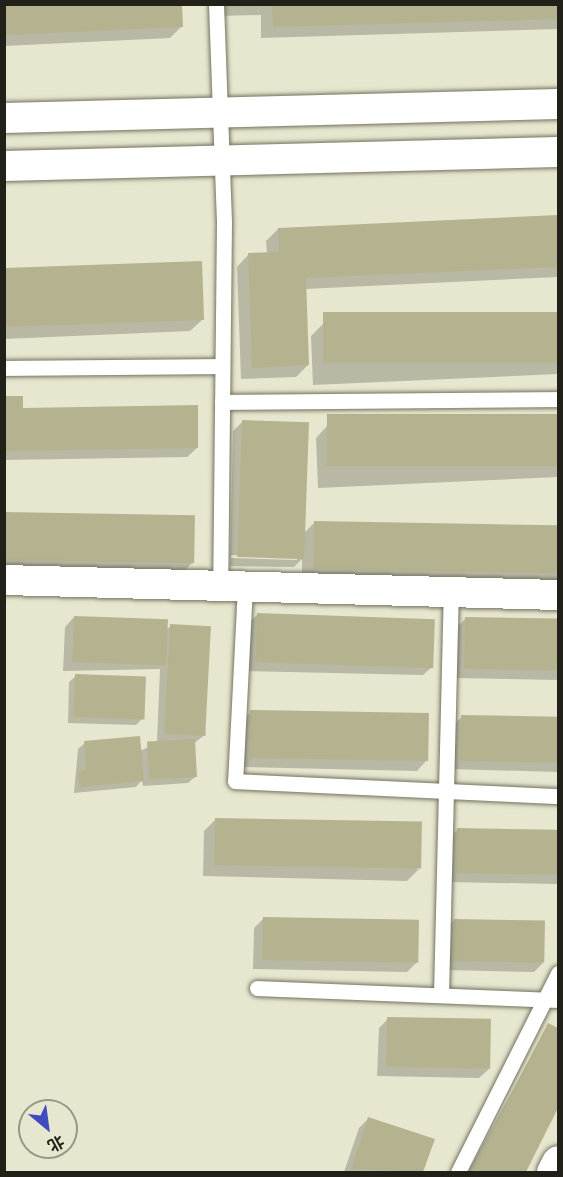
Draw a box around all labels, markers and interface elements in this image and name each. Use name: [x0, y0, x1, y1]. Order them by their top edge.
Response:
north arrow: [18, 1099, 78, 1159]
text: 北: [44, 1130, 68, 1156]

